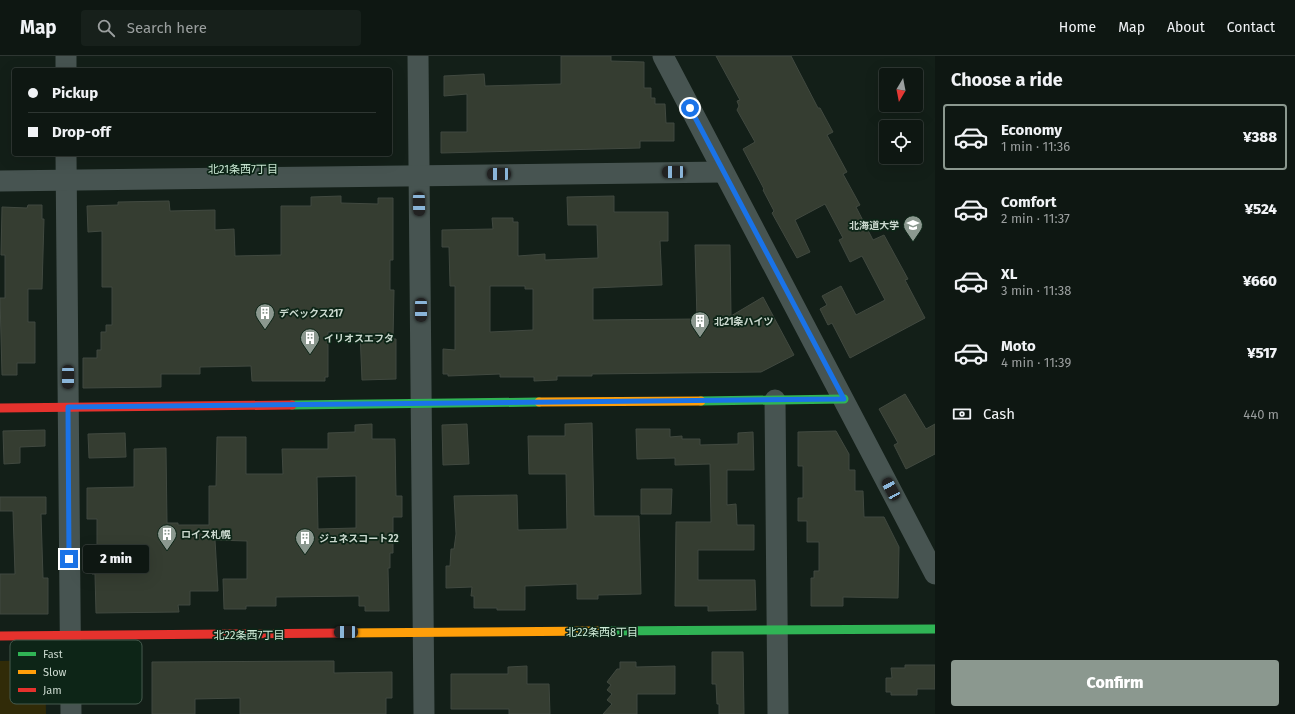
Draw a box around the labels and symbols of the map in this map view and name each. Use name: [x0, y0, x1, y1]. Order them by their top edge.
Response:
north arrow: [879, 68, 923, 112]
route start: [681, 99, 699, 117]
district label: 北21条西7丁目: [208, 163, 278, 176]
car: [662, 166, 686, 178]
car: [487, 168, 511, 180]
car: [413, 192, 425, 216]
school or university icon: 北海道大学: [902, 214, 924, 242]
place label: 北海道大学: [849, 220, 899, 232]
car: [415, 298, 427, 322]
building icon: デベックス217: [254, 302, 276, 330]
place label: デベックス217: [279, 308, 343, 320]
building icon: 北21条ハイツ: [689, 310, 711, 338]
place label: 北21条ハイツ: [714, 316, 773, 328]
building icon: イリオスエフタ: [299, 327, 321, 355]
place label: イリオスエフタ: [324, 333, 394, 345]
car: [62, 365, 74, 389]
car: [880, 476, 902, 502]
building icon: ロイス札幌: [156, 523, 178, 551]
building icon: ジュネスコート22: [294, 527, 316, 555]
place label: ロイス札幌: [181, 529, 231, 541]
place label: ジュネスコート22: [319, 533, 399, 545]
callout: 2 min: [83, 545, 149, 573]
route end: [60, 550, 78, 568]
car: [334, 626, 358, 638]
district label: 北22条西8丁目: [566, 626, 638, 639]
district label: 北22条西7丁目: [214, 629, 284, 642]
legend: [10, 640, 142, 704]
text: Fast: [43, 648, 63, 661]
text: Slow: [43, 666, 67, 679]
text: Jam: [43, 684, 62, 697]

